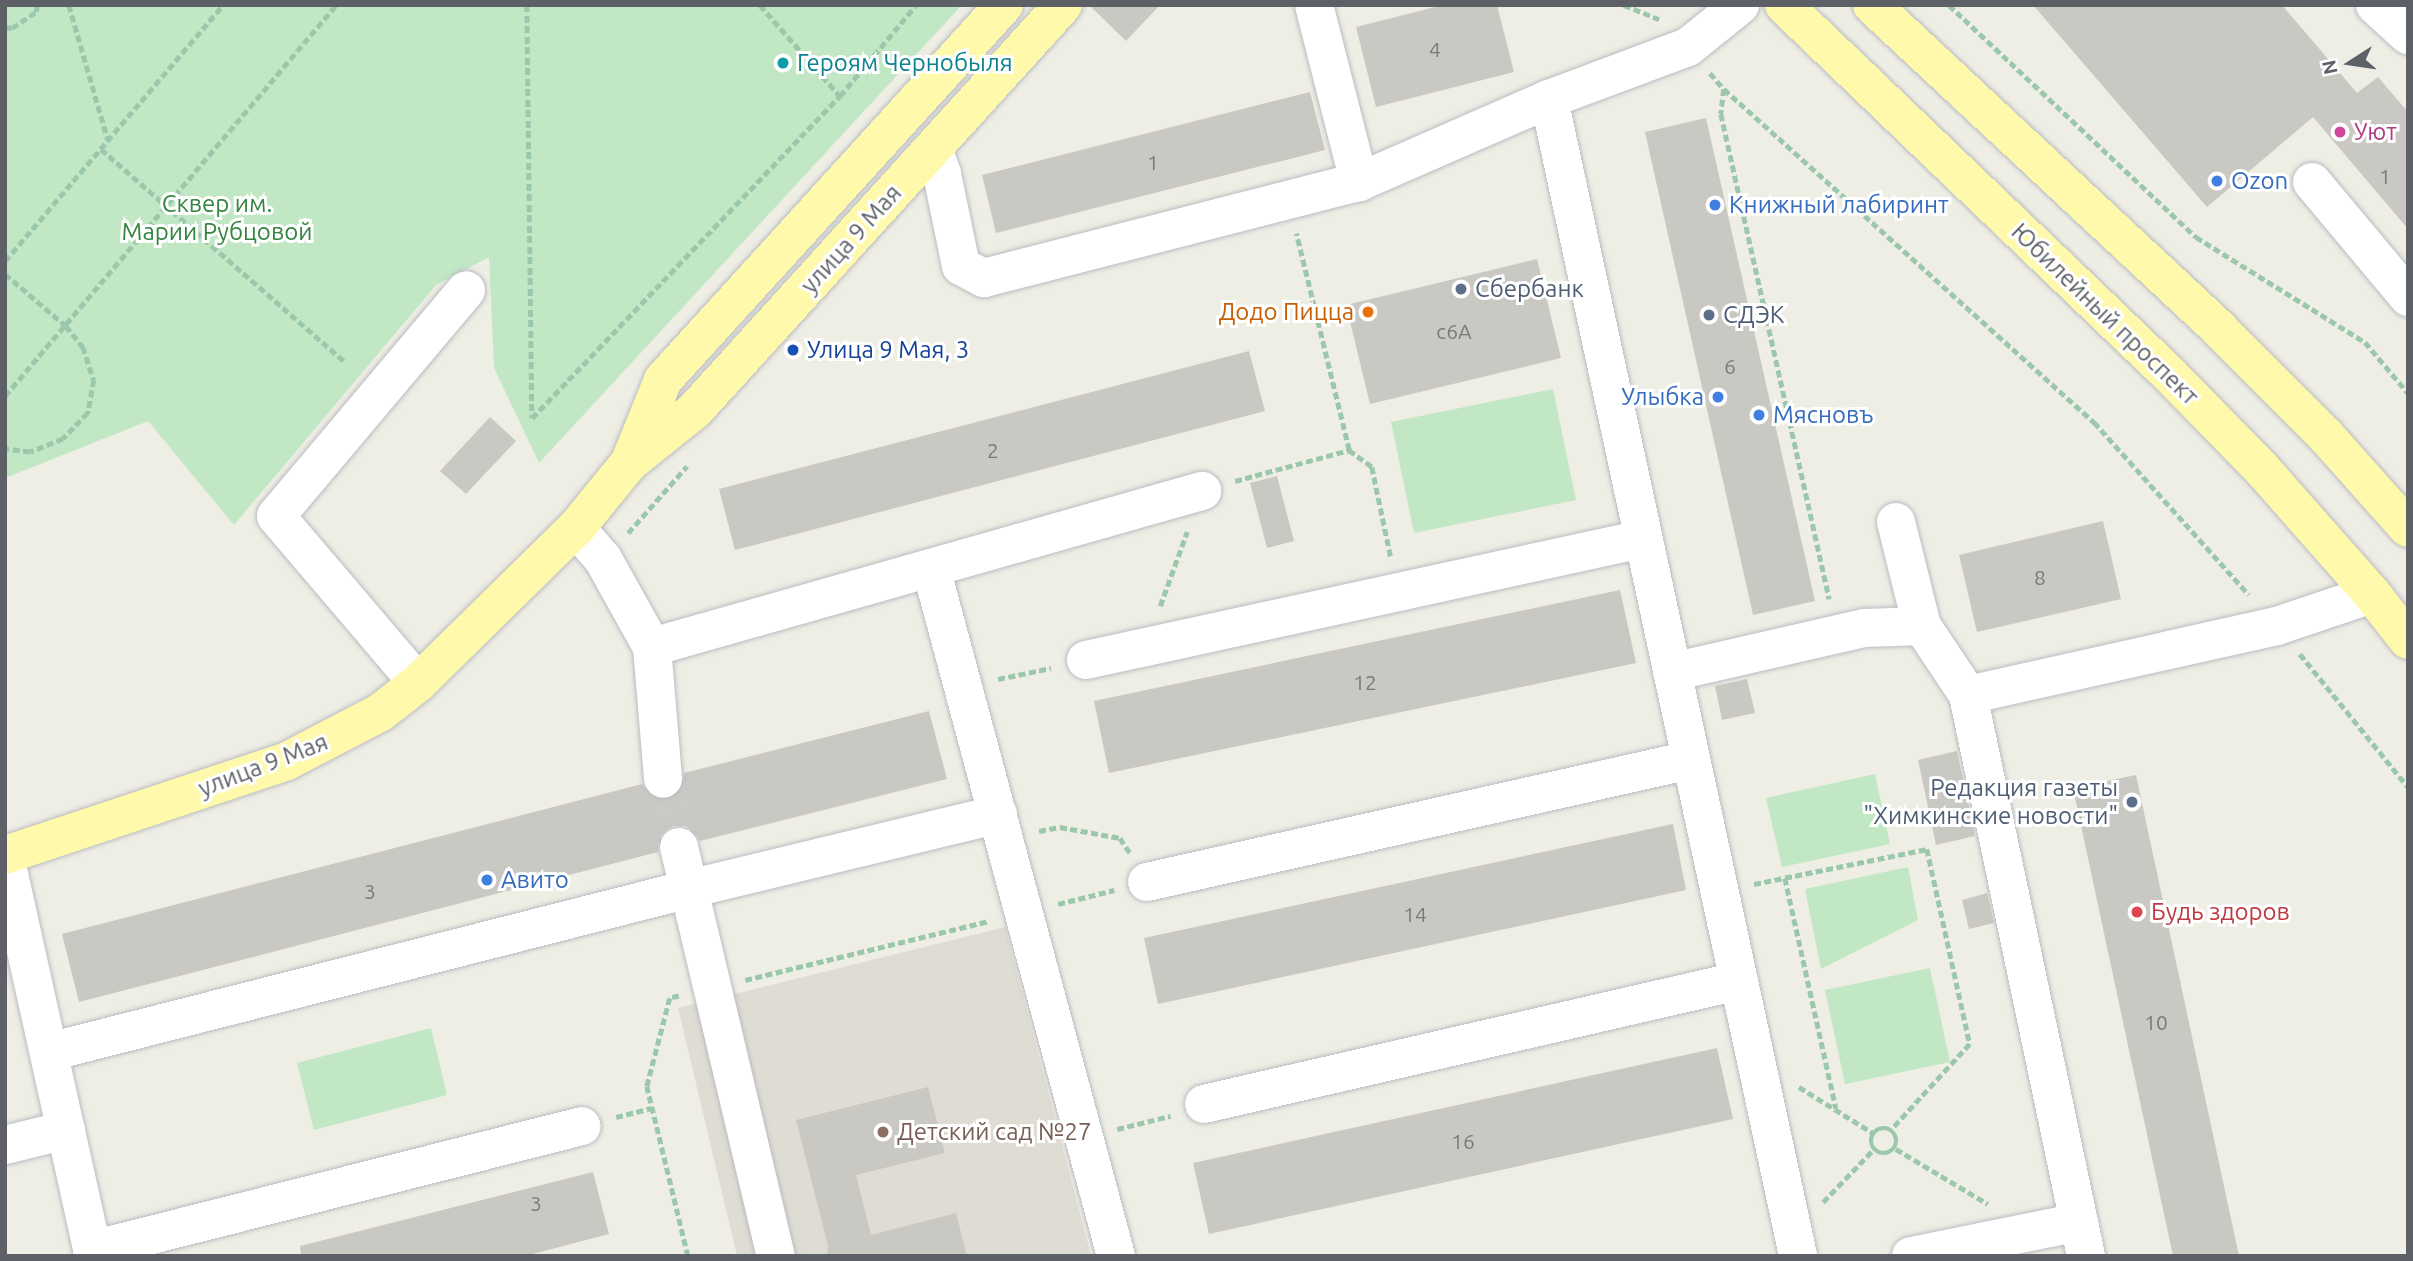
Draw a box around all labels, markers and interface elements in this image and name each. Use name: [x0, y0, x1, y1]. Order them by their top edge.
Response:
north arrow: [2315, 28, 2385, 98]
house number: 4: [1429, 36, 1441, 62]
place label: Героям Чернобыля: [797, 49, 1013, 77]
marker: Героям Чернобыля: [775, 55, 791, 71]
text: N: [2317, 58, 2342, 77]
place label: Уют: [2354, 118, 2397, 146]
marker: Уют: [2332, 124, 2348, 140]
house number: 1: [1147, 149, 1159, 175]
house number: 1: [2379, 163, 2391, 189]
place label: Ozon: [2231, 167, 2288, 195]
marker: Ozon: [2209, 173, 2225, 189]
street label: улица 9 Мая: [795, 179, 907, 299]
park label: Сквер им. Марии Рубцовой: [122, 190, 312, 246]
place label: Книжный лабиринт: [1729, 191, 1949, 219]
marker: Книжный лабиринт: [1707, 197, 1723, 213]
street label: Юбилейный проспект: [2005, 217, 2205, 411]
place label: Сбербанк: [1475, 275, 1584, 303]
marker: Сбербанк: [1453, 281, 1469, 297]
place label: Додо Пицца: [1219, 298, 1354, 326]
place label: СДЭК: [1723, 301, 1784, 329]
marker: Додо Пицца: [1360, 304, 1376, 320]
marker: СДЭК: [1701, 307, 1717, 323]
house number: с6А: [1436, 318, 1472, 344]
place label: Улица 9 Мая, 3: [807, 336, 969, 364]
marker: Улица 9 Мая, 3: [785, 342, 801, 358]
house number: 6: [1724, 353, 1736, 379]
place label: Улыбка: [1621, 383, 1704, 411]
marker: Улыбка: [1710, 389, 1726, 405]
place label: Мясновъ: [1773, 401, 1873, 429]
marker: Мясновъ: [1751, 407, 1767, 423]
house number: 2: [987, 437, 999, 463]
house number: 8: [2034, 564, 2046, 590]
house number: 12: [1353, 669, 1377, 695]
street label: улица 9 Мая: [194, 727, 332, 803]
place label: Редакция газеты "Химкинские новости": [1864, 774, 2118, 830]
marker: Редакция газеты "Химкинские новости": [2124, 794, 2140, 810]
place label: Авито: [501, 866, 569, 894]
marker: Авито: [479, 872, 495, 888]
house number: 3: [364, 878, 376, 904]
place label: Будь здоров: [2151, 898, 2290, 926]
house number: 14: [1403, 901, 1427, 927]
marker: Будь здоров: [2129, 904, 2145, 920]
house number: 10: [2144, 1009, 2168, 1035]
place label: Детский сад №27: [897, 1118, 1092, 1146]
marker: Детский сад №27: [875, 1124, 891, 1140]
house number: 16: [1451, 1128, 1475, 1154]
house number: 3: [530, 1190, 542, 1216]

